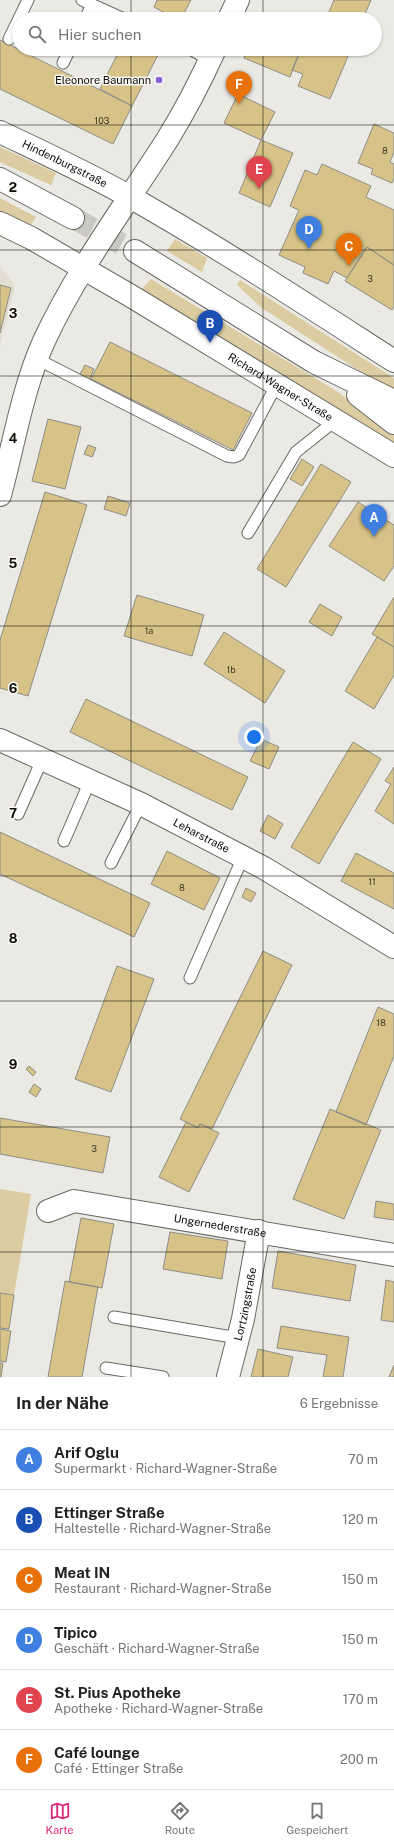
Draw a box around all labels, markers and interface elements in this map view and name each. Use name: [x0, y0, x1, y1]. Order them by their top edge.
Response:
search box: [12, 12, 382, 56]
icon: search: [26, 23, 48, 45]
text: Hier suchen: [58, 26, 141, 43]
pin: F: [226, 71, 252, 104]
place label: Eleonore Baumann: [55, 74, 151, 86]
marker: Eleonore Baumann: [154, 75, 164, 85]
house number: 103: [95, 115, 110, 126]
street label: Hindenburgstraße: [20, 137, 109, 189]
house number: 8: [382, 145, 388, 156]
pin: E: [246, 156, 272, 189]
text: 2: [9, 180, 17, 195]
pin: D: [296, 216, 322, 249]
pin: C: [336, 233, 362, 266]
house number: 3: [367, 273, 373, 284]
text: 3: [9, 306, 18, 321]
pin: B: [197, 310, 223, 343]
street label: Richard-Wagner-Straße: [226, 351, 335, 423]
text: 4: [9, 431, 18, 446]
pin: A: [361, 504, 387, 537]
text: 5: [9, 556, 18, 571]
house number: 1a: [145, 625, 153, 636]
house number: 1b: [226, 664, 236, 675]
text: 6: [9, 681, 18, 696]
your location: [244, 727, 264, 747]
text: 7: [9, 806, 17, 821]
street label: Leharstraße: [171, 816, 232, 855]
house number: 11: [368, 876, 376, 887]
house number: 8: [179, 882, 185, 893]
text: 8: [9, 931, 18, 946]
house number: 18: [376, 1017, 386, 1028]
text: 9: [9, 1057, 17, 1072]
house number: 3: [91, 1143, 97, 1154]
street label: Ungernederstraße: [173, 1212, 267, 1239]
street label: Lortzingstraße: [232, 1266, 258, 1342]
text: In der Nähe: [16, 1393, 109, 1413]
text: 6 Ergebnisse: [300, 1396, 378, 1411]
text: Arif Oglu: [54, 1444, 119, 1461]
text: A: [24, 1452, 34, 1467]
text: 70 m: [348, 1452, 378, 1467]
text: Supermarkt · Richard-Wagner-Straße: [54, 1461, 277, 1476]
text: Ettinger Straße: [54, 1504, 165, 1521]
text: B: [25, 1512, 33, 1527]
text: 120 m: [343, 1512, 378, 1527]
text: Haltestelle · Richard-Wagner-Straße: [54, 1521, 271, 1536]
text: Meat IN: [54, 1564, 110, 1581]
text: C: [24, 1572, 34, 1587]
text: 150 m: [342, 1572, 378, 1587]
text: Restaurant · Richard-Wagner-Straße: [54, 1581, 272, 1596]
text: Tipico: [54, 1624, 97, 1641]
text: D: [24, 1632, 34, 1647]
text: 150 m: [342, 1632, 378, 1647]
text: Geschäft · Richard-Wagner-Straße: [54, 1641, 260, 1656]
text: St. Pius Apotheke: [54, 1684, 181, 1701]
text: E: [25, 1692, 33, 1707]
text: 170 m: [343, 1692, 378, 1707]
text: Apotheke · Richard-Wagner-Straße: [54, 1701, 263, 1716]
text: Café lounge: [54, 1744, 140, 1761]
text: F: [25, 1752, 33, 1767]
text: 200 m: [340, 1752, 378, 1767]
text: Café · Ettinger Straße: [54, 1761, 183, 1776]
tab: Karte: [46, 1800, 74, 1836]
tab: Route: [165, 1800, 195, 1836]
tab: Gespeichert: [286, 1800, 348, 1836]

